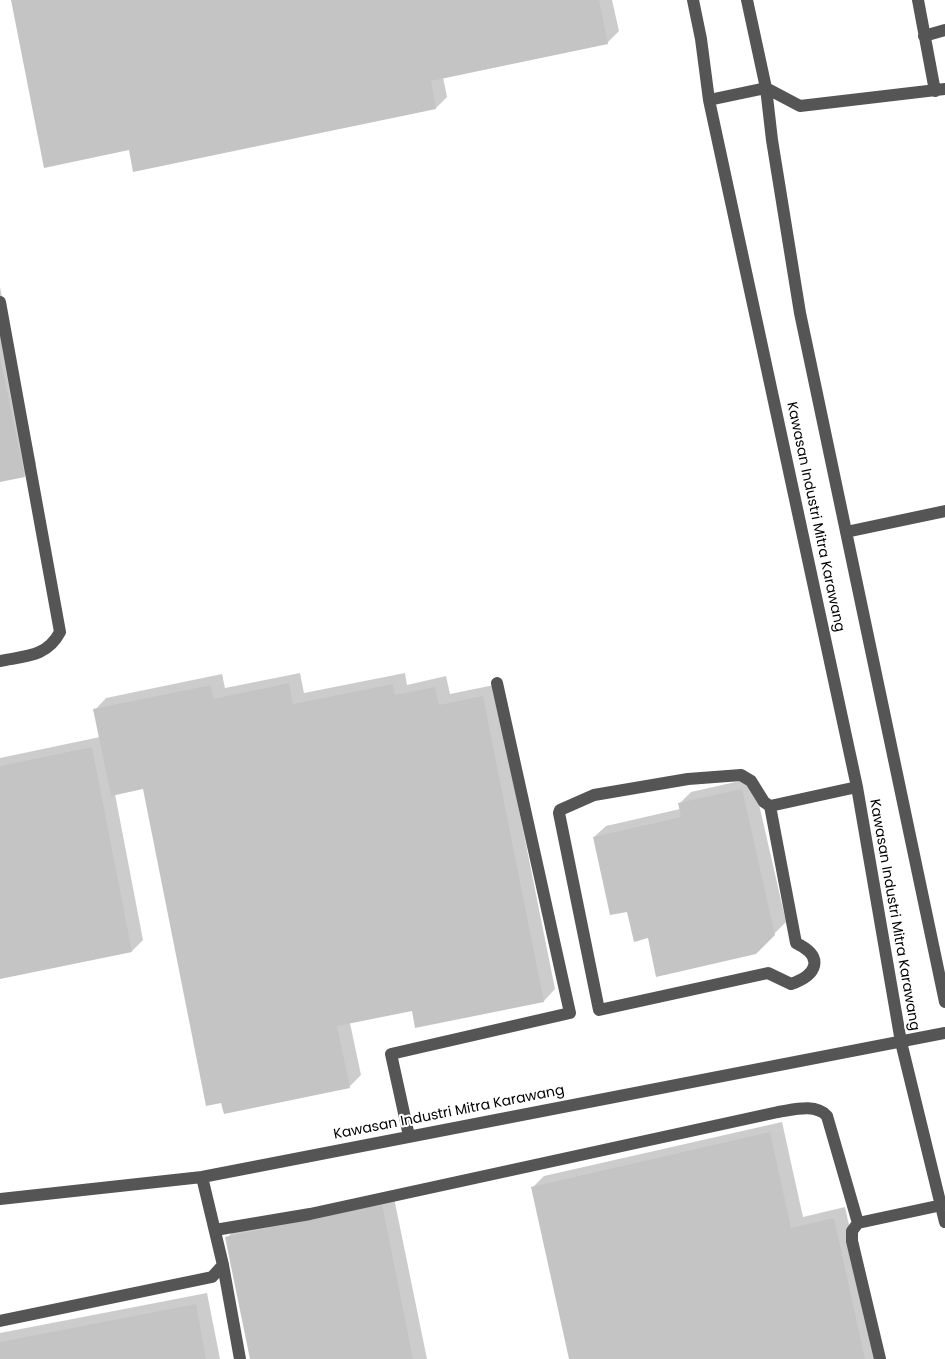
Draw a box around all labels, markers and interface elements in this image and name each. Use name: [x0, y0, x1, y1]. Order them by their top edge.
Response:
street label: Kawasan Industri Mitra Karawang: [782, 400, 848, 634]
street label: Kawasan Industri Mitra Karawang: [865, 798, 923, 1032]
street label: Kawasan Industri Mitra Karawang: [332, 1082, 566, 1144]

